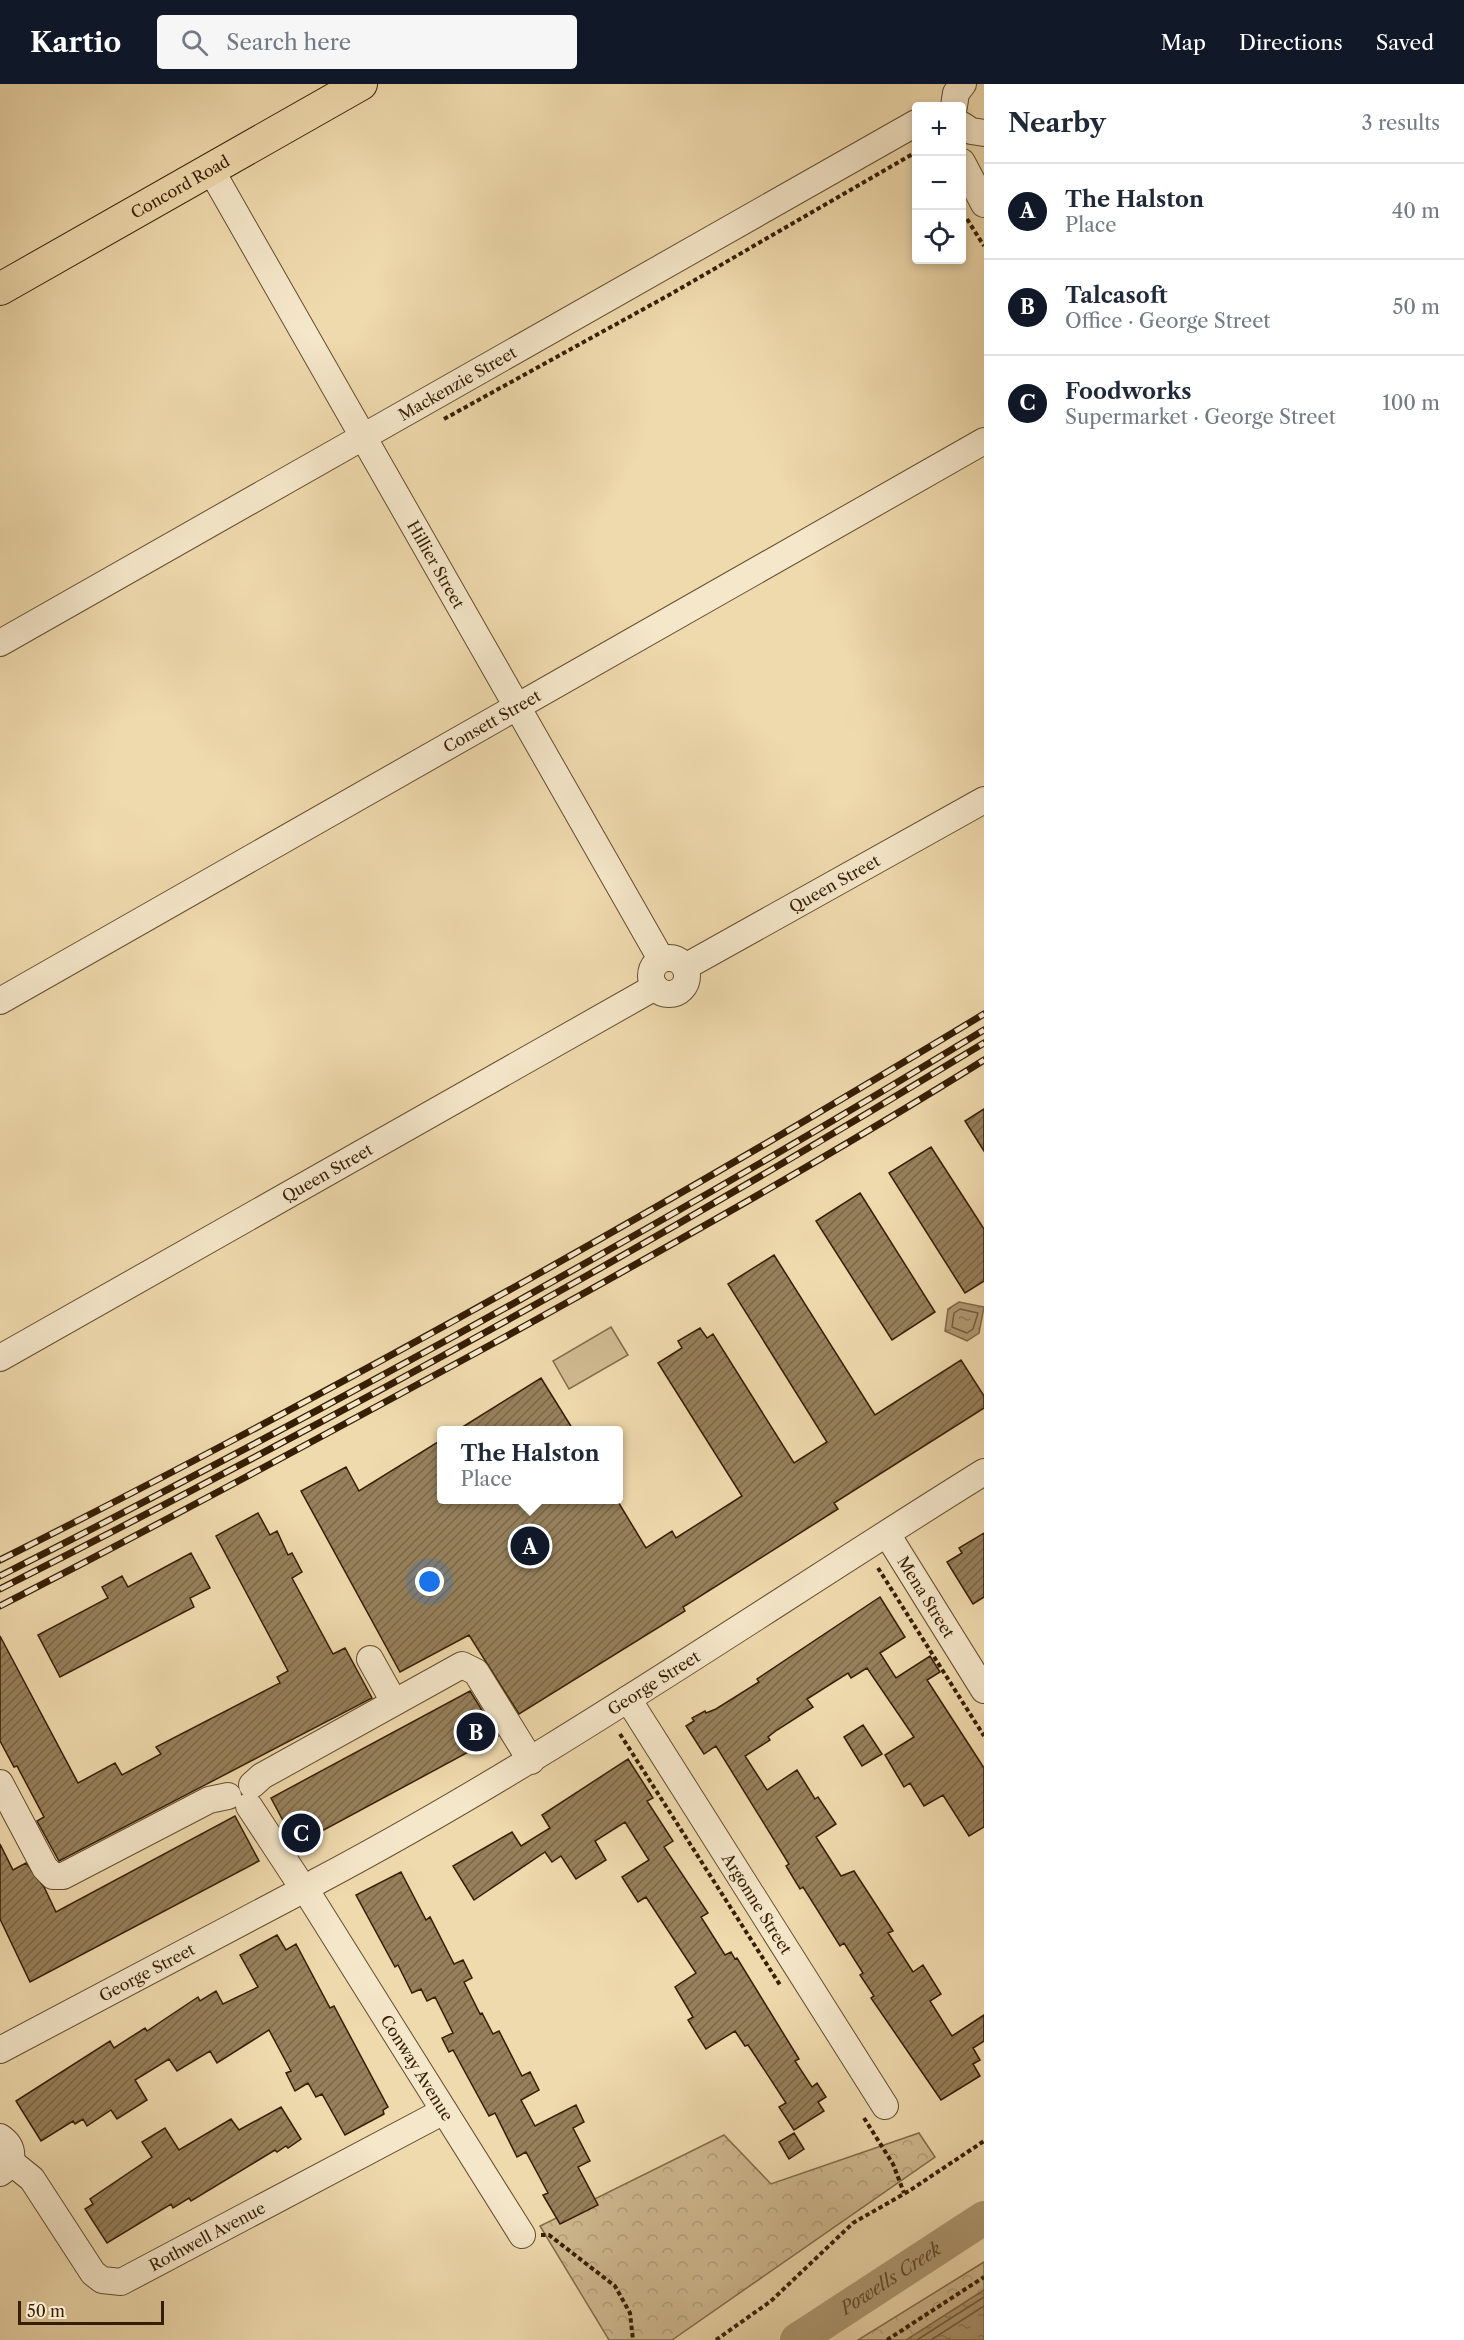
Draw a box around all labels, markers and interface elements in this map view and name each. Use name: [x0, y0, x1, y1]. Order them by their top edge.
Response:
search box: [157, 15, 577, 69]
text: Kartio: [30, 25, 121, 59]
icon: search: [178, 26, 211, 59]
text: Search here: [226, 29, 351, 56]
text: Map: [1161, 30, 1206, 55]
text: Directions: [1239, 30, 1343, 55]
text: Saved: [1376, 30, 1434, 55]
map controls: [912, 102, 966, 264]
button: +: [912, 102, 966, 156]
text: Nearby: [1008, 107, 1106, 139]
text: 3 results: [1362, 111, 1440, 135]
street label: Concord Road: [127, 151, 233, 223]
button: −: [912, 156, 966, 210]
text: The Halston: [1065, 186, 1204, 213]
text: A: [1020, 199, 1035, 223]
text: 40 m: [1392, 199, 1440, 223]
button: locate: [912, 210, 966, 264]
text: Place: [1065, 213, 1116, 237]
text: Talcasoft: [1065, 282, 1167, 309]
text: B: [1020, 295, 1035, 319]
text: 50 m: [1393, 295, 1440, 319]
text: Office · George Street: [1065, 309, 1270, 333]
street label: Mackenzie Street: [395, 342, 520, 425]
text: Foodworks: [1065, 378, 1191, 405]
text: C: [1019, 391, 1036, 415]
text: 100 m: [1382, 391, 1440, 415]
text: Supermarket · George Street: [1065, 405, 1336, 429]
street label: Hillier Street: [403, 517, 469, 612]
street label: Consett Street: [440, 685, 545, 757]
street label: Queen Street: [785, 850, 883, 917]
street label: Queen Street: [278, 1139, 376, 1206]
popup: [437, 1426, 623, 1504]
text: The Halston: [460, 1440, 600, 1467]
text: Place: [460, 1467, 512, 1491]
pin: A: [510, 1524, 550, 1568]
street label: Mena Street: [893, 1552, 959, 1642]
your location: [415, 1567, 444, 1596]
street label: George Street: [604, 1646, 704, 1719]
pin: B: [456, 1710, 496, 1754]
pin: C: [282, 1810, 320, 1856]
street label: Argonne Street: [717, 1849, 797, 1958]
street label: George Street: [96, 1939, 198, 2006]
street label: Conway Avenue: [376, 2011, 458, 2125]
street label: Rothwell Avenue: [146, 2197, 269, 2275]
water label: Powells Creek: [835, 2238, 946, 2321]
scale bar: [18, 2298, 164, 2326]
text: 50 m: [27, 2301, 65, 2321]

